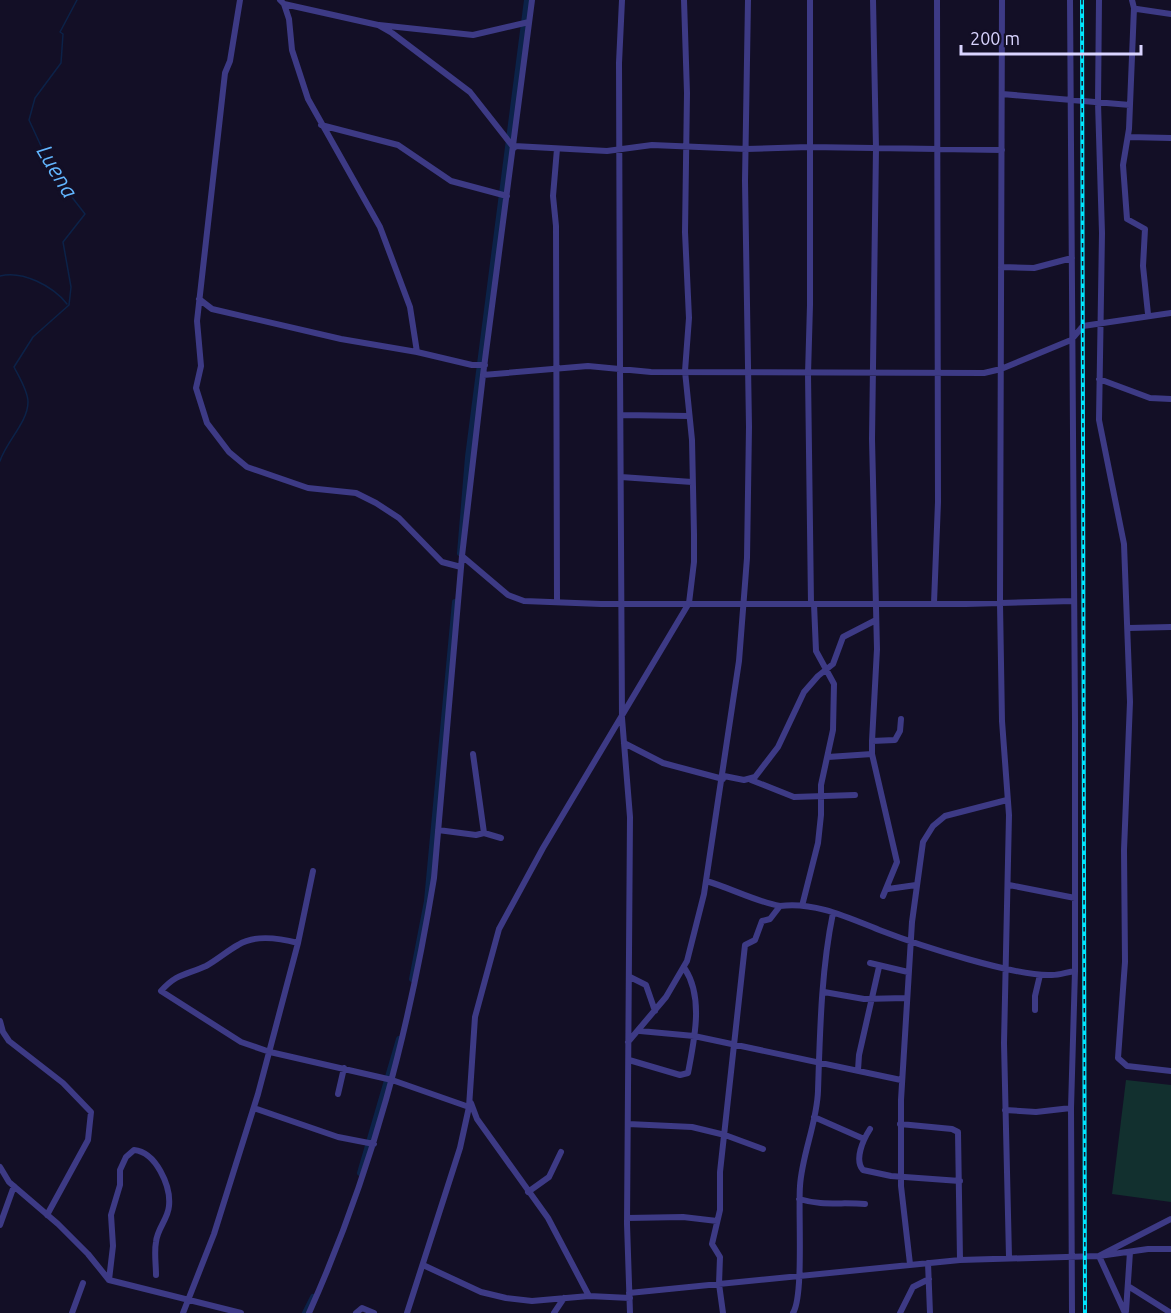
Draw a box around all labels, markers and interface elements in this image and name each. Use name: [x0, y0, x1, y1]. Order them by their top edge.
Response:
scale bar: [961, 18, 1141, 56]
text: 200 m: [970, 28, 1020, 48]
water label: Luena: [33, 140, 84, 202]

